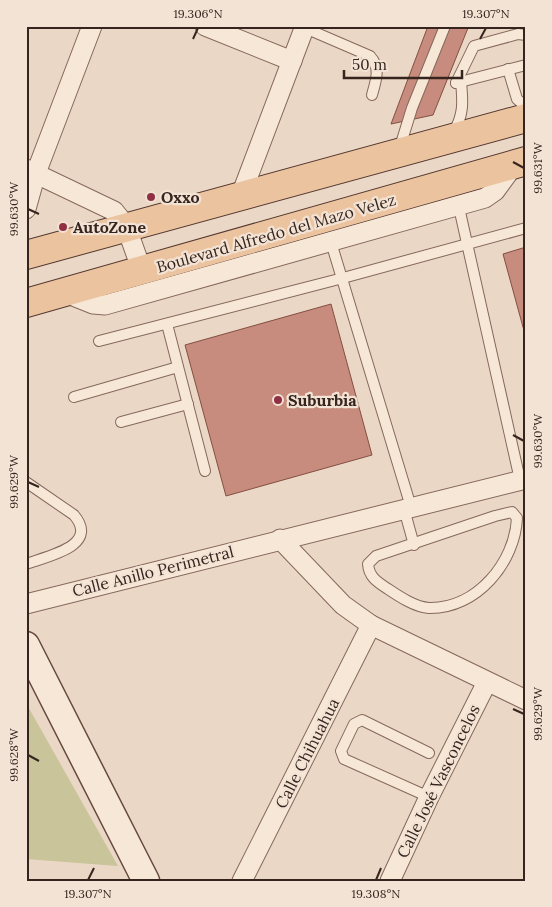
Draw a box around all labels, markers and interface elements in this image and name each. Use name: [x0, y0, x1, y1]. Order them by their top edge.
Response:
text: 19.306°N: [173, 6, 223, 21]
text: 19.307°N: [462, 6, 510, 21]
scale bar: [344, 48, 462, 80]
text: 50 m: [352, 55, 387, 74]
text: 99.631°W: [530, 141, 545, 194]
text: 99.630°W: [6, 181, 21, 236]
place label: Oxxo: [161, 187, 200, 207]
street label: Boulevard Alfredo del Mazo Velez: [154, 189, 398, 277]
marker: Oxxo: [145, 191, 157, 203]
place label: AutoZone: [73, 217, 146, 237]
marker: AutoZone: [57, 221, 69, 233]
place label: Suburbia: [288, 390, 357, 410]
marker: Suburbia: [272, 394, 284, 406]
text: 99.630°W: [530, 413, 545, 468]
text: 99.629°W: [6, 454, 21, 509]
street label: Calle Anillo Perimetral: [70, 541, 236, 601]
text: 99.629°W: [530, 686, 545, 741]
street label: Calle Chihuahua: [271, 695, 343, 811]
street label: Calle José Vasconcelos: [392, 701, 484, 861]
text: 99.628°W: [6, 727, 21, 782]
text: 19.307°N: [64, 886, 112, 901]
text: 19.308°N: [352, 886, 400, 901]

